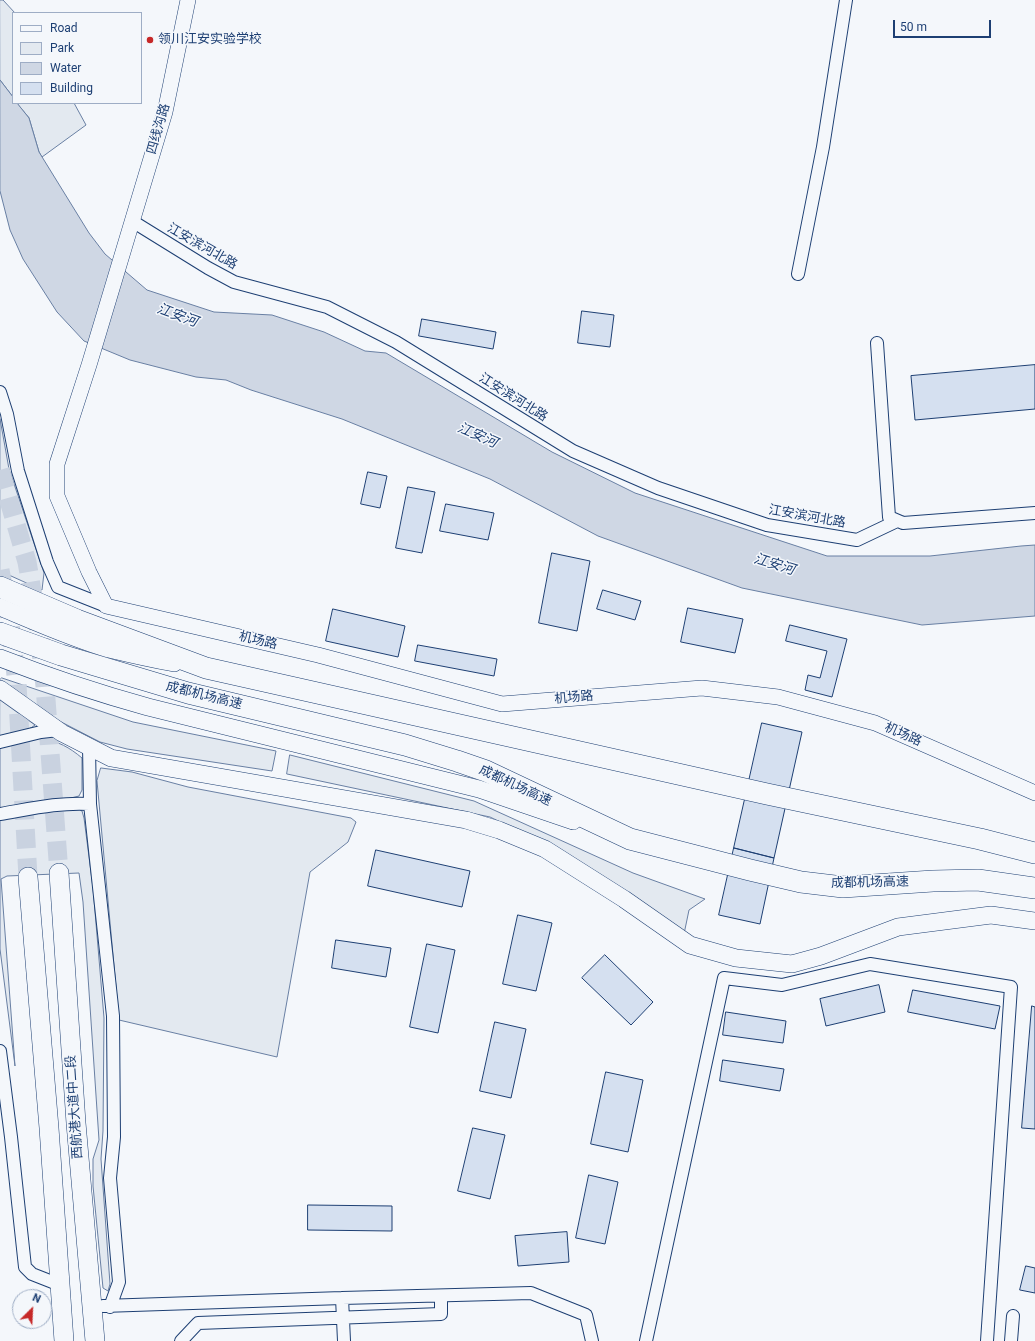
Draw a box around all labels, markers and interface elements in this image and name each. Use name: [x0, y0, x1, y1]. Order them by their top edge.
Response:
legend: [12, 12, 142, 104]
scale bar: [895, 12, 993, 38]
text: 50 m: [900, 20, 927, 34]
text: Road: [50, 21, 78, 35]
place label: 领川江安实验学校: [158, 32, 262, 48]
marker: 领川江安实验学校: [145, 35, 155, 45]
text: Park: [50, 41, 74, 55]
text: Water: [50, 61, 81, 75]
text: Building: [50, 81, 93, 95]
street label: 四线沟路: [144, 102, 174, 156]
street label: 江安滨河北路: [164, 221, 240, 273]
water label: 江安河: [154, 301, 200, 331]
street label: 江安滨河北路: [476, 371, 550, 425]
water label: 江安河: [454, 420, 500, 452]
street label: 江安滨河北路: [767, 503, 847, 531]
water label: 江安河: [751, 551, 797, 579]
street label: 机场路: [237, 629, 279, 653]
street label: 成都机场高速: [164, 679, 244, 713]
street label: 机场路: [554, 689, 594, 707]
street label: 机场路: [882, 720, 924, 750]
street label: 成都机场高速: [476, 762, 554, 810]
street label: 成都机场高速: [831, 875, 909, 891]
street label: 西航港大道中二段: [64, 1055, 86, 1159]
north arrow: [12, 1289, 52, 1329]
text: N: [30, 1291, 43, 1306]

